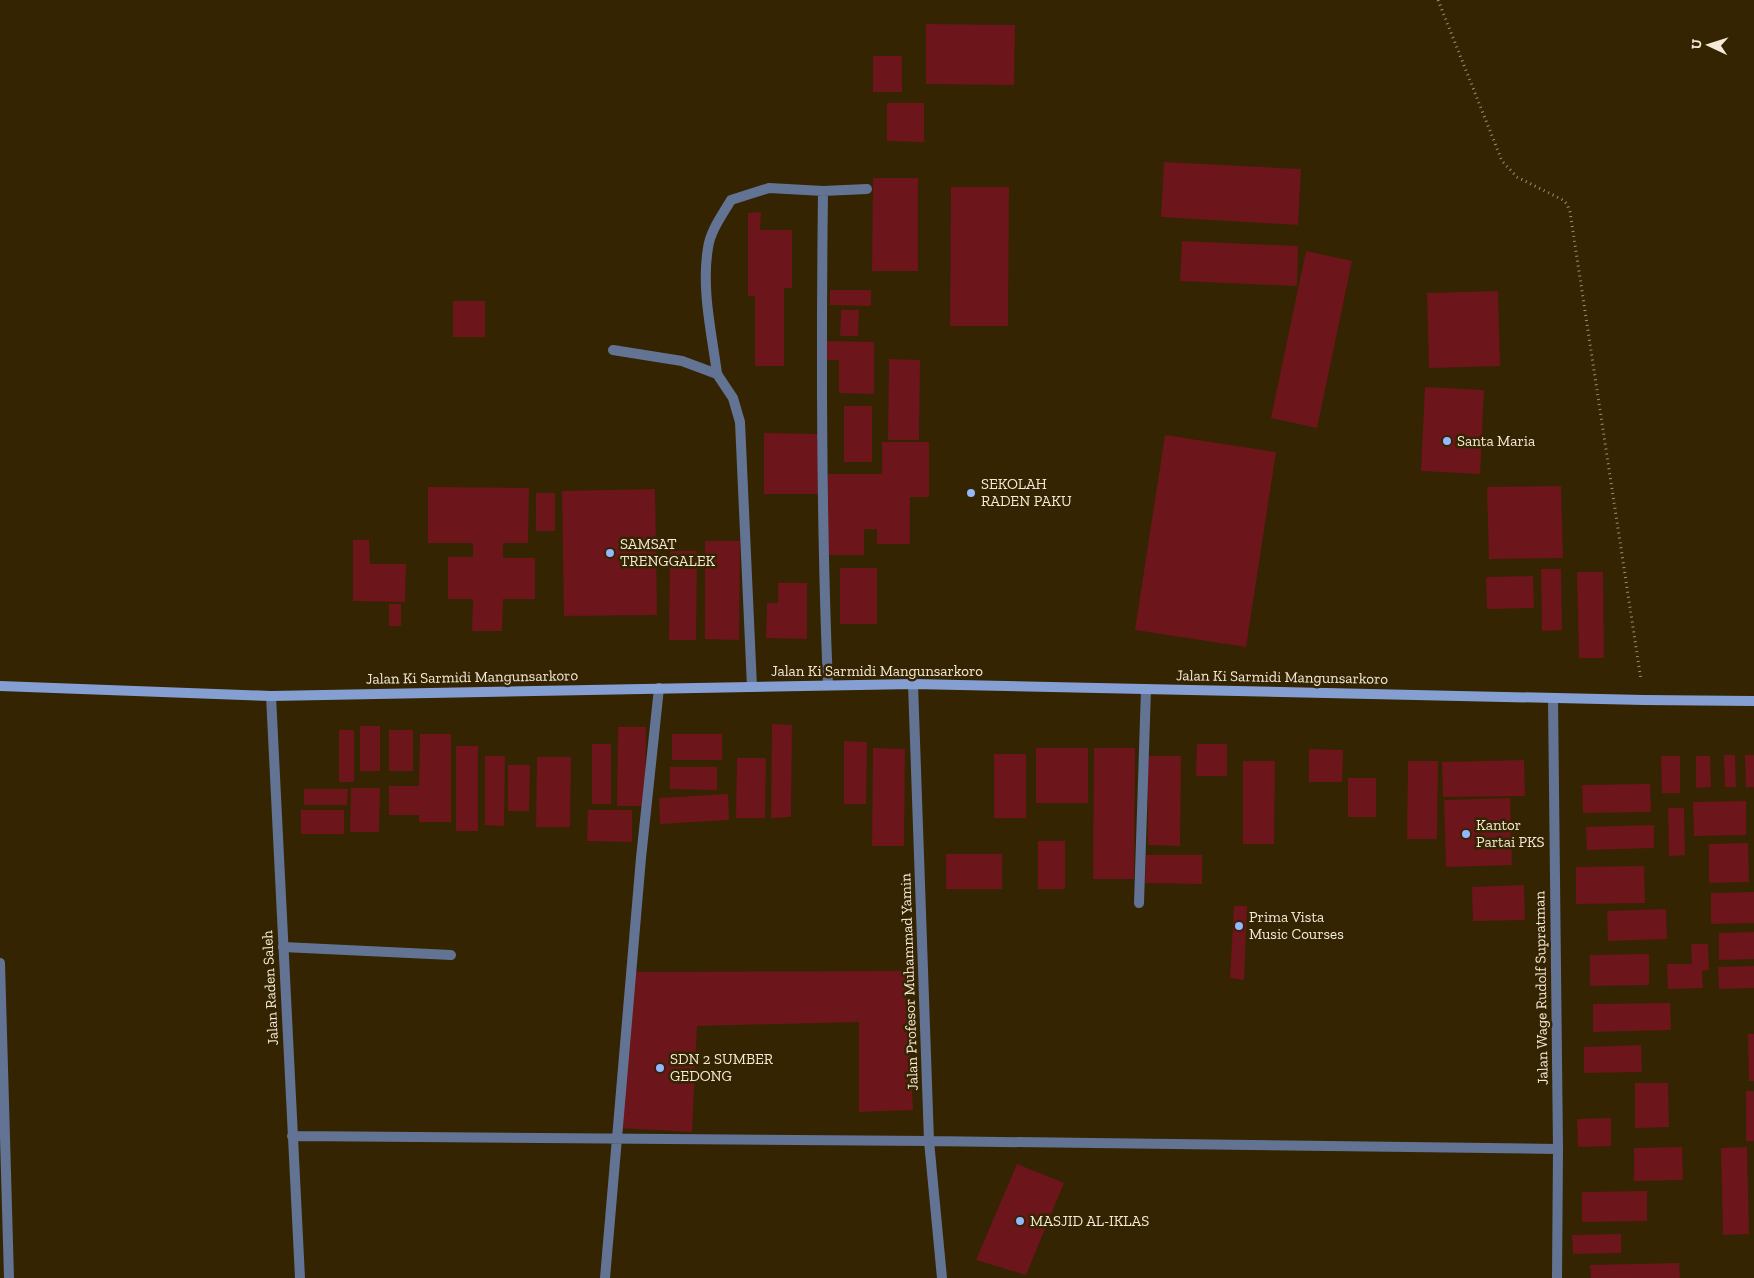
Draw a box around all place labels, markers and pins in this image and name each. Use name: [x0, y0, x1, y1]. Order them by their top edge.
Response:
place label: Santa Maria: [1457, 432, 1535, 450]
marker: Santa Maria: [1441, 435, 1453, 447]
place label: SEKOLAH RADEN PAKU: [981, 475, 1072, 510]
marker: SEKOLAH RADEN PAKU: [965, 487, 977, 499]
place label: SAMSAT TRENGGALEK: [620, 535, 716, 570]
marker: SAMSAT TRENGGALEK: [604, 547, 616, 559]
place label: Kantor Partai PKS: [1476, 816, 1545, 851]
marker: Kantor Partai PKS: [1460, 828, 1472, 840]
place label: Prima Vista Music Courses: [1249, 908, 1344, 943]
marker: Prima Vista Music Courses: [1233, 920, 1245, 932]
place label: SDN 2 SUMBER GEDONG: [670, 1050, 774, 1085]
marker: SDN 2 SUMBER GEDONG: [654, 1062, 666, 1074]
place label: MASJID AL-IKLAS: [1030, 1212, 1149, 1230]
marker: MASJID AL-IKLAS: [1014, 1215, 1026, 1227]

